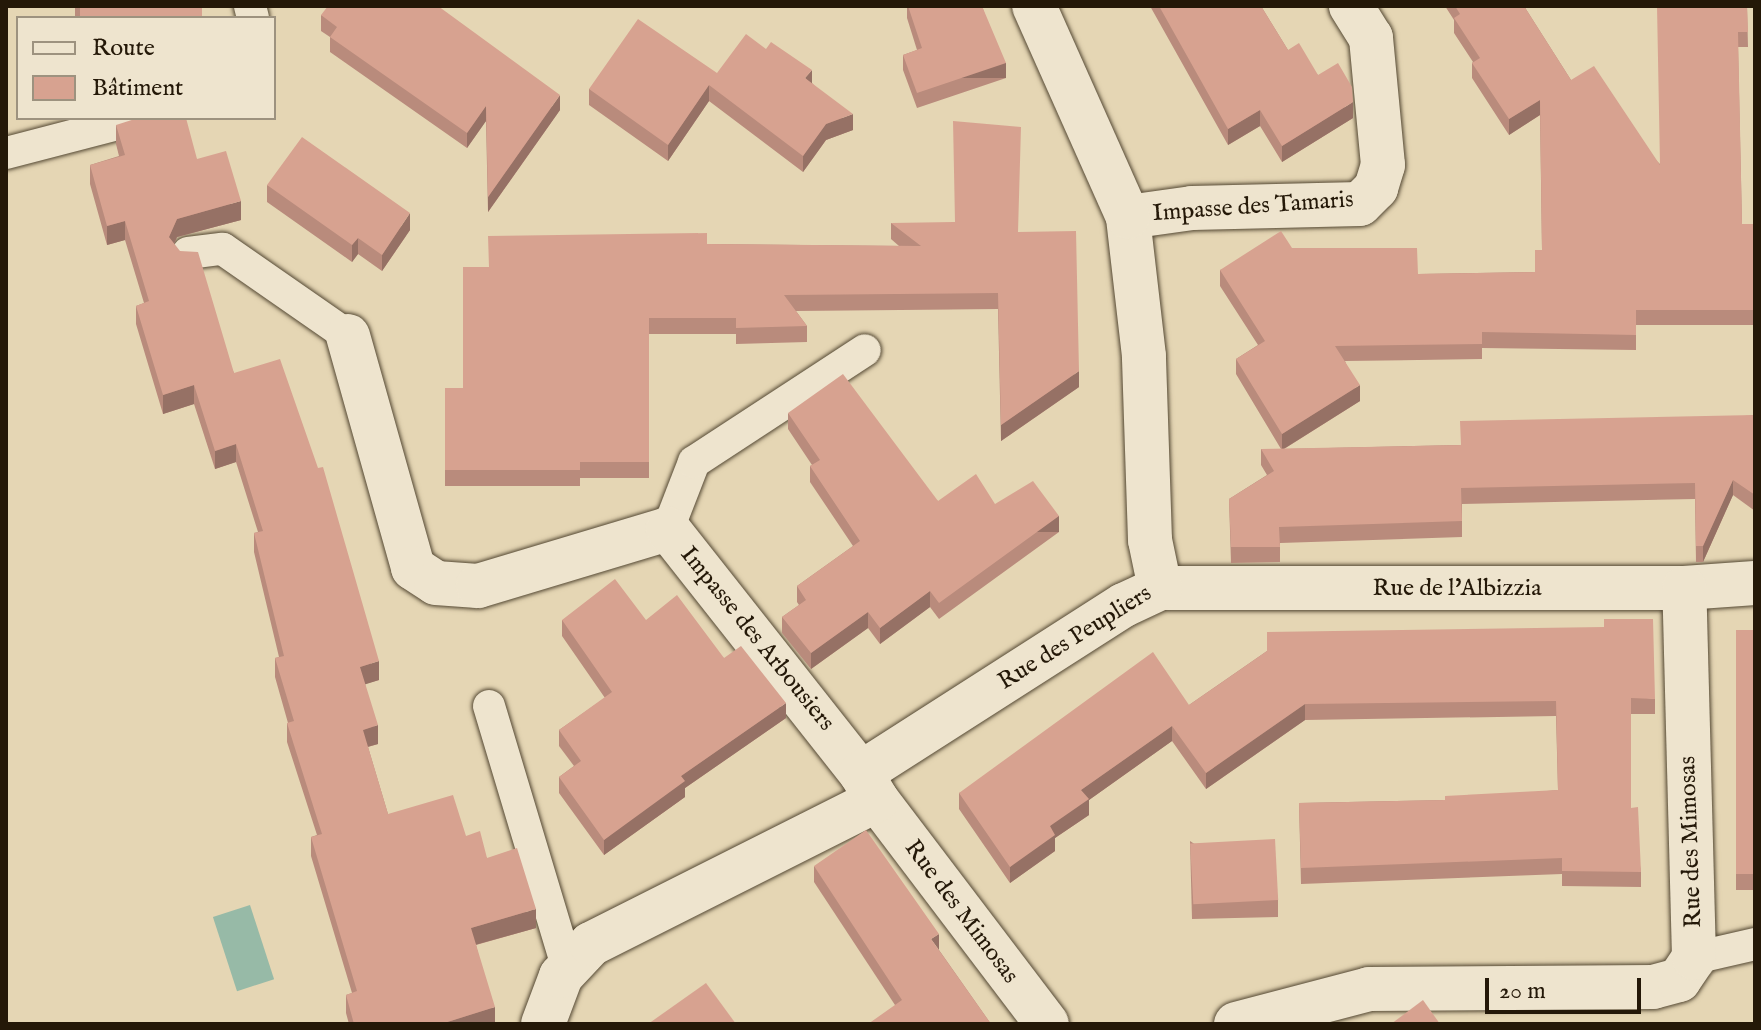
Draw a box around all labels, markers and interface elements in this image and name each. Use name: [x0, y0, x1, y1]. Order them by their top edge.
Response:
legend: [16, 16, 276, 120]
text: Route: [92, 33, 155, 64]
text: Bâtiment: [92, 73, 183, 104]
street label: Impasse des Tamaris: [1152, 186, 1354, 228]
street label: Impasse des Arbousiers: [674, 541, 840, 737]
street label: Rue de l'Albizzia: [1372, 575, 1542, 603]
street label: Rue des Peupliers: [993, 579, 1157, 697]
street label: Rue des Mimosas: [1674, 756, 1708, 928]
street label: Rue des Mimosas: [898, 835, 1024, 989]
scale bar: [1489, 962, 1645, 1012]
text: 20 m: [1499, 976, 1546, 1007]

